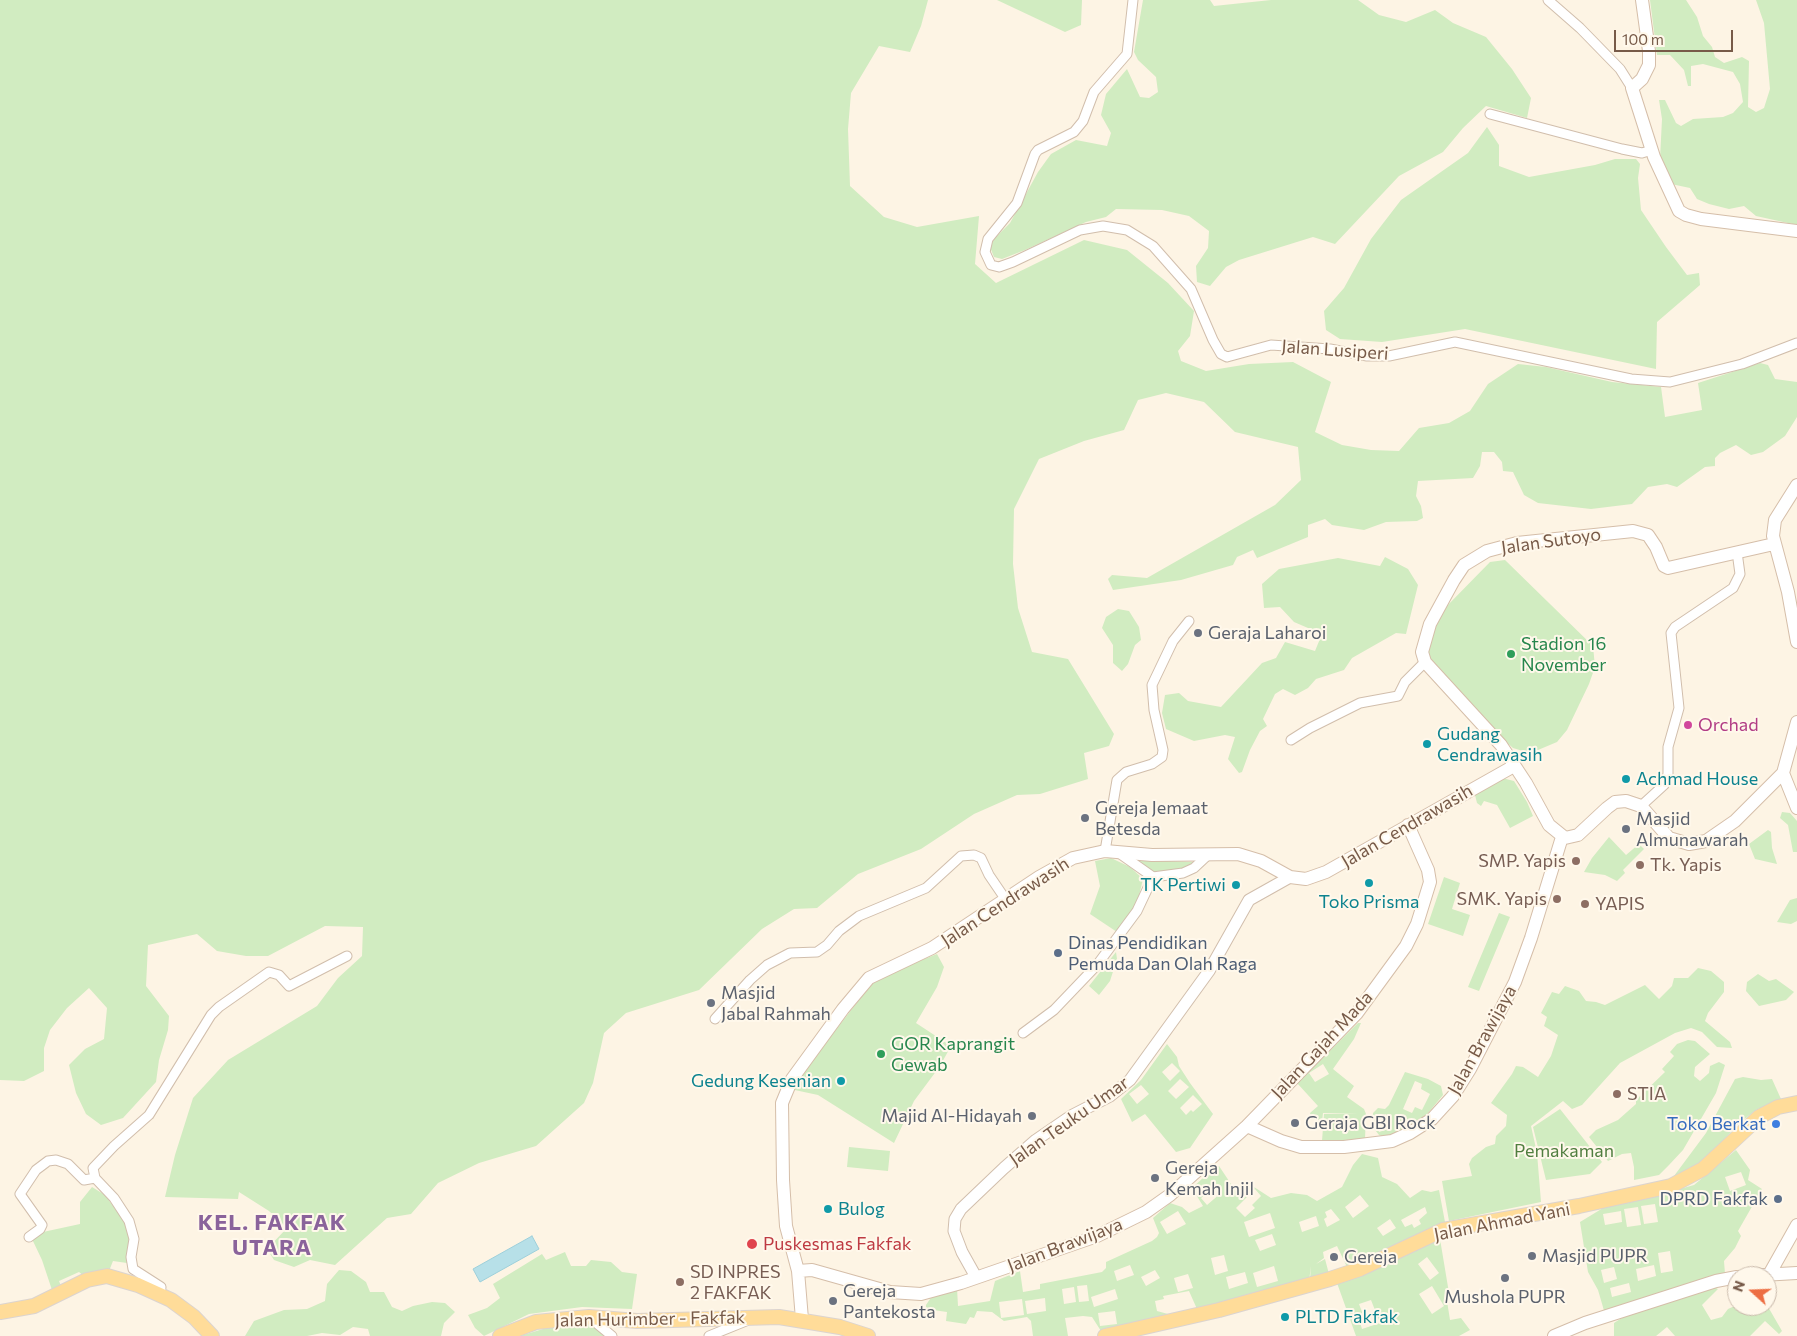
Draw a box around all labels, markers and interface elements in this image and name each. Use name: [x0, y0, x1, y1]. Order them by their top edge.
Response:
scale bar: [1617, 20, 1736, 52]
text: 100 m: [1622, 30, 1664, 48]
street label: Jalan Lusiperi: [1281, 335, 1389, 365]
street label: Jalan Sutoyo: [1500, 523, 1602, 559]
place label: Geraja Laharoi: [1208, 622, 1326, 644]
marker: Geraja Laharoi: [1192, 627, 1204, 639]
place label: Stadion 16 November: [1521, 633, 1606, 676]
marker: Stadion 16 November: [1505, 648, 1517, 660]
place label: Orchad: [1698, 714, 1759, 736]
marker: Orchad: [1682, 719, 1694, 731]
place label: Gudang Cendrawasih: [1437, 723, 1543, 766]
marker: Gudang Cendrawasih: [1421, 738, 1433, 750]
place label: Achmad House: [1636, 768, 1758, 790]
marker: Achmad House: [1620, 773, 1632, 785]
street label: Jalan Cendrawasih: [1338, 780, 1476, 872]
place label: Gereja Jemaat Betesda: [1095, 797, 1208, 840]
place label: Masjid Almunawarah: [1636, 808, 1749, 851]
marker: Gereja Jemaat Betesda: [1079, 812, 1091, 824]
marker: Masjid Almunawarah: [1620, 823, 1632, 835]
place label: SMP. Yapis: [1478, 850, 1566, 872]
street label: Jalan Cendrawasih: [937, 853, 1073, 951]
place label: Tk. Yapis: [1650, 854, 1722, 876]
marker: SMP. Yapis: [1570, 855, 1582, 867]
marker: Tk. Yapis: [1634, 859, 1646, 871]
place label: TK Pertiwi: [1140, 874, 1226, 896]
marker: Toko Prisma: [1363, 877, 1375, 889]
marker: TK Pertiwi: [1230, 879, 1242, 891]
place label: SMK. Yapis: [1457, 888, 1547, 910]
place label: Toko Prisma: [1319, 891, 1419, 913]
marker: SMK. Yapis: [1551, 893, 1563, 905]
place label: YAPIS: [1595, 893, 1644, 915]
marker: YAPIS: [1579, 898, 1591, 910]
place label: Dinas Pendidikan Pemuda Dan Olah Raga: [1068, 932, 1257, 974]
marker: Dinas Pendidikan Pemuda Dan Olah Raga: [1052, 947, 1064, 959]
place label: Masjid Jabal Rahmah: [721, 982, 831, 1024]
street label: Jalan Brawijaya: [1443, 982, 1521, 1098]
street label: Jalan Gajah Mada: [1267, 987, 1377, 1103]
marker: Masjid Jabal Rahmah: [705, 997, 717, 1009]
place label: GOR Kaprangit Gewab: [891, 1033, 1015, 1076]
marker: GOR Kaprangit Gewab: [875, 1048, 887, 1060]
place label: Gedung Kesenian: [691, 1070, 831, 1092]
street label: Jalan Teuku Umar: [1005, 1072, 1133, 1170]
marker: Gedung Kesenian: [835, 1075, 847, 1087]
place label: STIA: [1627, 1083, 1666, 1105]
marker: STIA: [1611, 1088, 1623, 1100]
place label: Majid Al-Hidayah: [881, 1105, 1022, 1127]
marker: Majid Al-Hidayah: [1026, 1110, 1038, 1122]
place label: Geraja GBI Rock: [1305, 1112, 1436, 1134]
place label: Toko Berkat: [1667, 1113, 1766, 1135]
marker: Geraja GBI Rock: [1289, 1117, 1301, 1129]
marker: Toko Berkat: [1770, 1118, 1782, 1130]
park label: Pemakaman: [1514, 1140, 1614, 1162]
place label: Gereja Kemah Injil: [1165, 1157, 1254, 1200]
marker: Gereja Kemah Injil: [1149, 1172, 1161, 1184]
place label: DPRD Fakfak: [1659, 1188, 1768, 1210]
marker: DPRD Fakfak: [1772, 1193, 1784, 1205]
place label: Bulog: [838, 1198, 885, 1220]
street label: Jalan Ahmad Yani: [1432, 1198, 1572, 1246]
marker: Bulog: [822, 1203, 834, 1215]
district label: KEL. FAKFAK UTARA: [196, 1210, 348, 1262]
street label: Jalan Brawijaya: [1004, 1213, 1126, 1277]
place label: Puskesmas Fakfak: [763, 1233, 912, 1255]
marker: Puskesmas Fakfak: [745, 1237, 759, 1251]
place label: Masjid PUPR: [1542, 1245, 1648, 1267]
place label: Gereja: [1344, 1246, 1397, 1268]
marker: Masjid PUPR: [1526, 1250, 1538, 1262]
marker: Gereja: [1328, 1251, 1340, 1263]
place label: SD INPRES 2 FAKFAK: [690, 1261, 780, 1304]
north arrow: [1727, 1266, 1777, 1316]
marker: Mushola PUPR: [1499, 1272, 1511, 1284]
marker: SD INPRES 2 FAKFAK: [674, 1276, 686, 1288]
text: N: [1729, 1278, 1748, 1294]
place label: Gereja Pantekosta: [843, 1280, 936, 1322]
place label: Mushola PUPR: [1444, 1286, 1566, 1308]
marker: Gereja Pantekosta: [827, 1295, 839, 1307]
place label: PLTD Fakfak: [1295, 1306, 1398, 1328]
street label: Jalan Hurimber - Fakfak: [555, 1307, 745, 1331]
marker: PLTD Fakfak: [1279, 1311, 1291, 1323]

